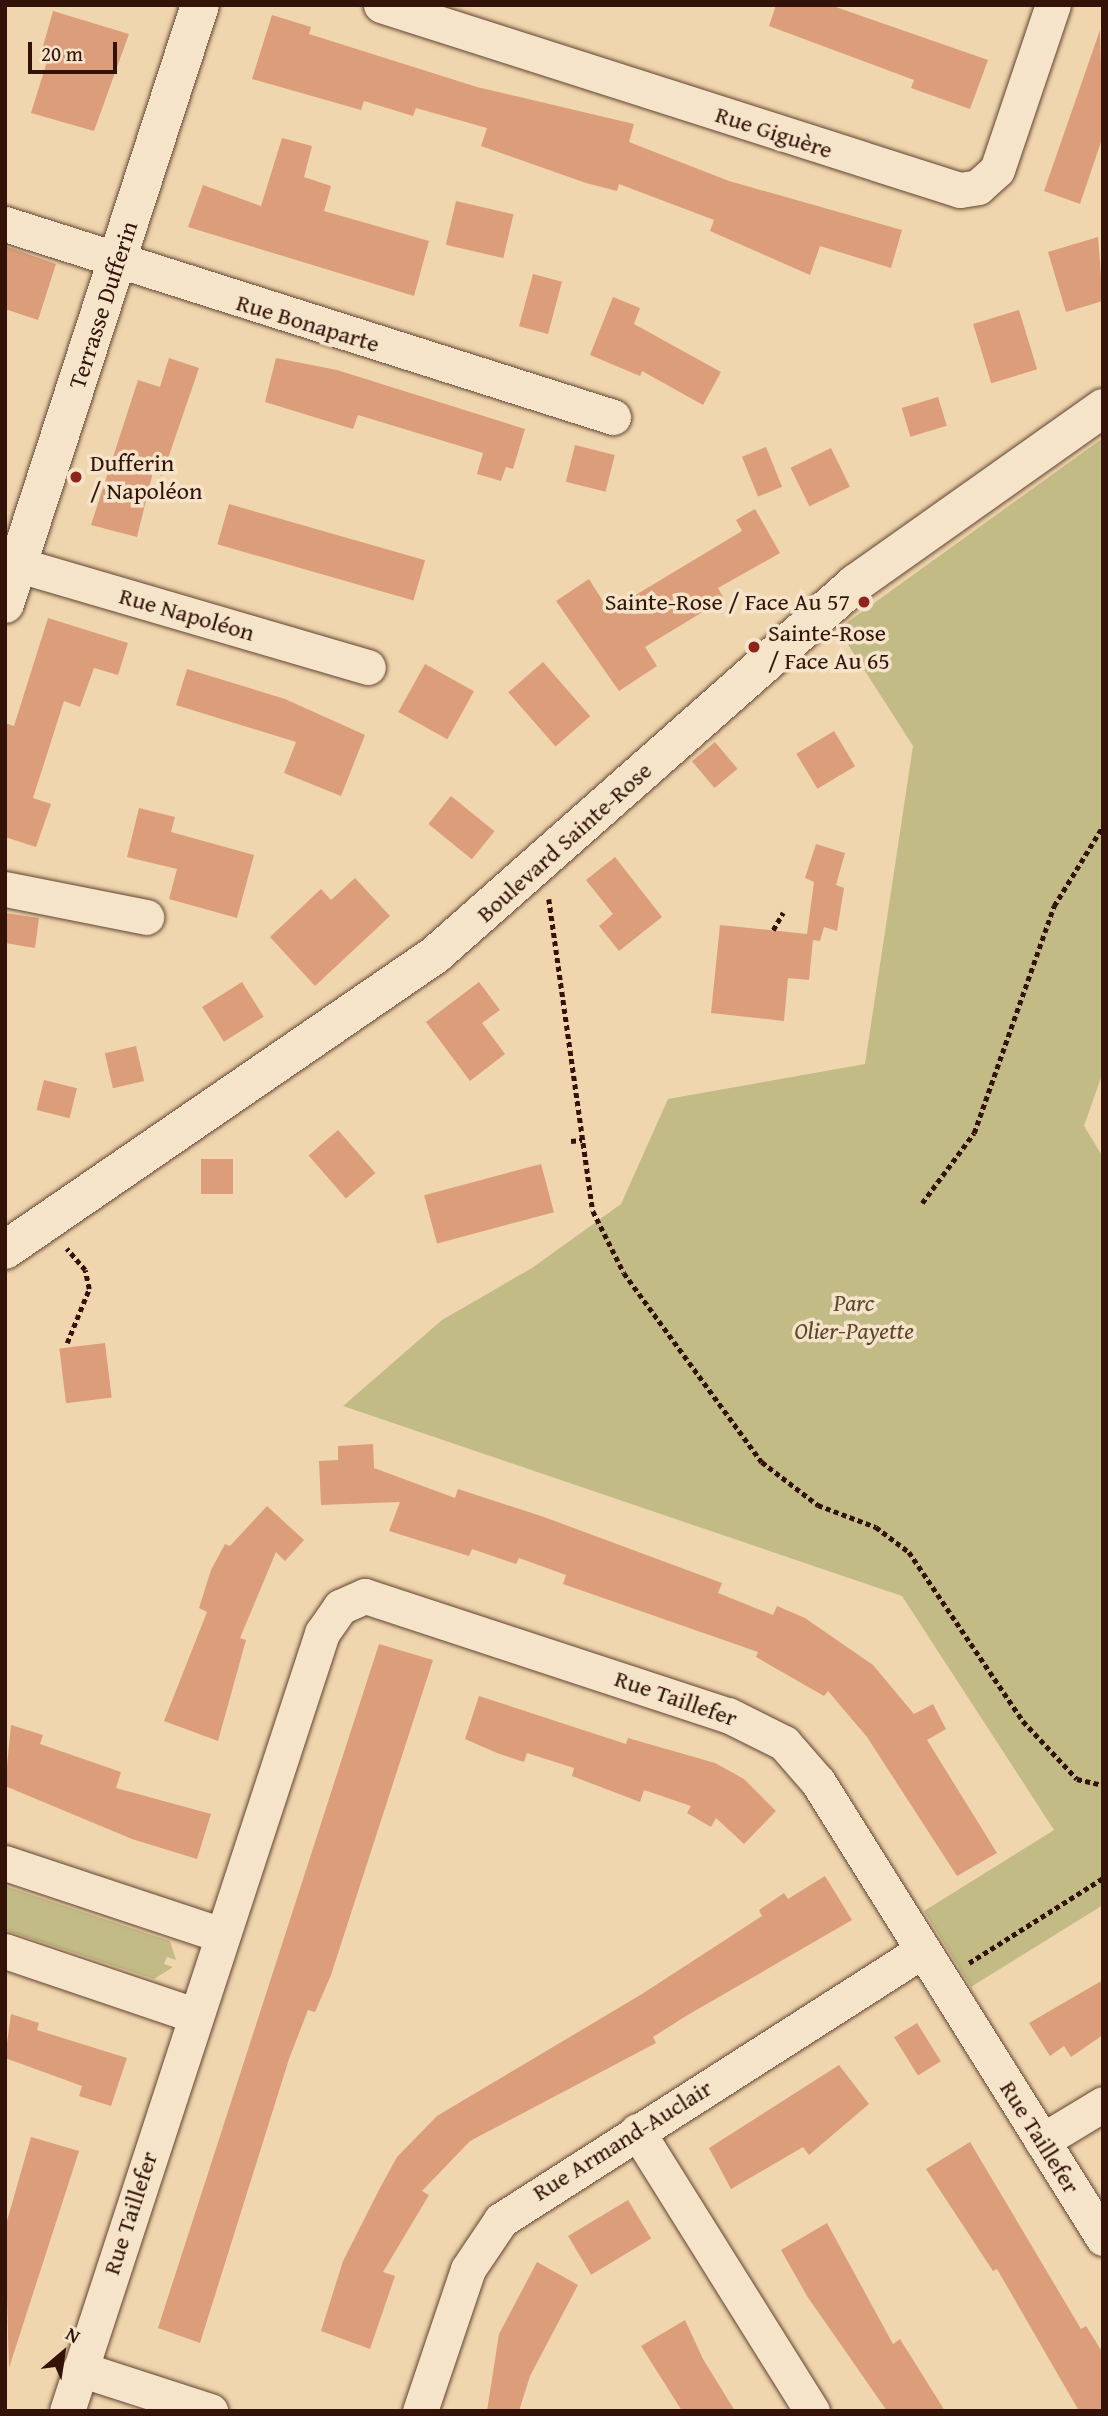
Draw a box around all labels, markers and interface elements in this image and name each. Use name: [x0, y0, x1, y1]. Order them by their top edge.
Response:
scale bar: [32, 28, 121, 72]
text: 20 m: [41, 38, 83, 69]
street label: Rue Giguère: [712, 100, 836, 164]
street label: Terrasse Dufferin: [62, 218, 144, 392]
street label: Rue Bonaparte: [233, 288, 383, 358]
place label: Dufferin / Napoléon: [90, 449, 203, 505]
marker: Dufferin / Napoléon: [68, 469, 84, 485]
street label: Rue Napoléon: [116, 581, 258, 647]
place label: Sainte-Rose / Face Au 57: [605, 588, 850, 616]
marker: Sainte-Rose / Face Au 57: [856, 594, 872, 610]
place label: Sainte-Rose / Face Au 65: [768, 619, 890, 675]
marker: Sainte-Rose / Face Au 65: [746, 639, 762, 655]
street label: Boulevard Sainte-Rose: [471, 756, 657, 928]
park label: Parc Olier-Payette: [794, 1289, 914, 1345]
street label: Rue Taillefer: [611, 1664, 741, 1732]
street label: Rue Armand-Auclair: [527, 2073, 717, 2207]
street label: Rue Taillefer: [994, 2075, 1086, 2199]
street label: Rue Taillefer: [97, 2148, 163, 2278]
north arrow: [28, 2318, 98, 2388]
text: N: [61, 2319, 86, 2350]

